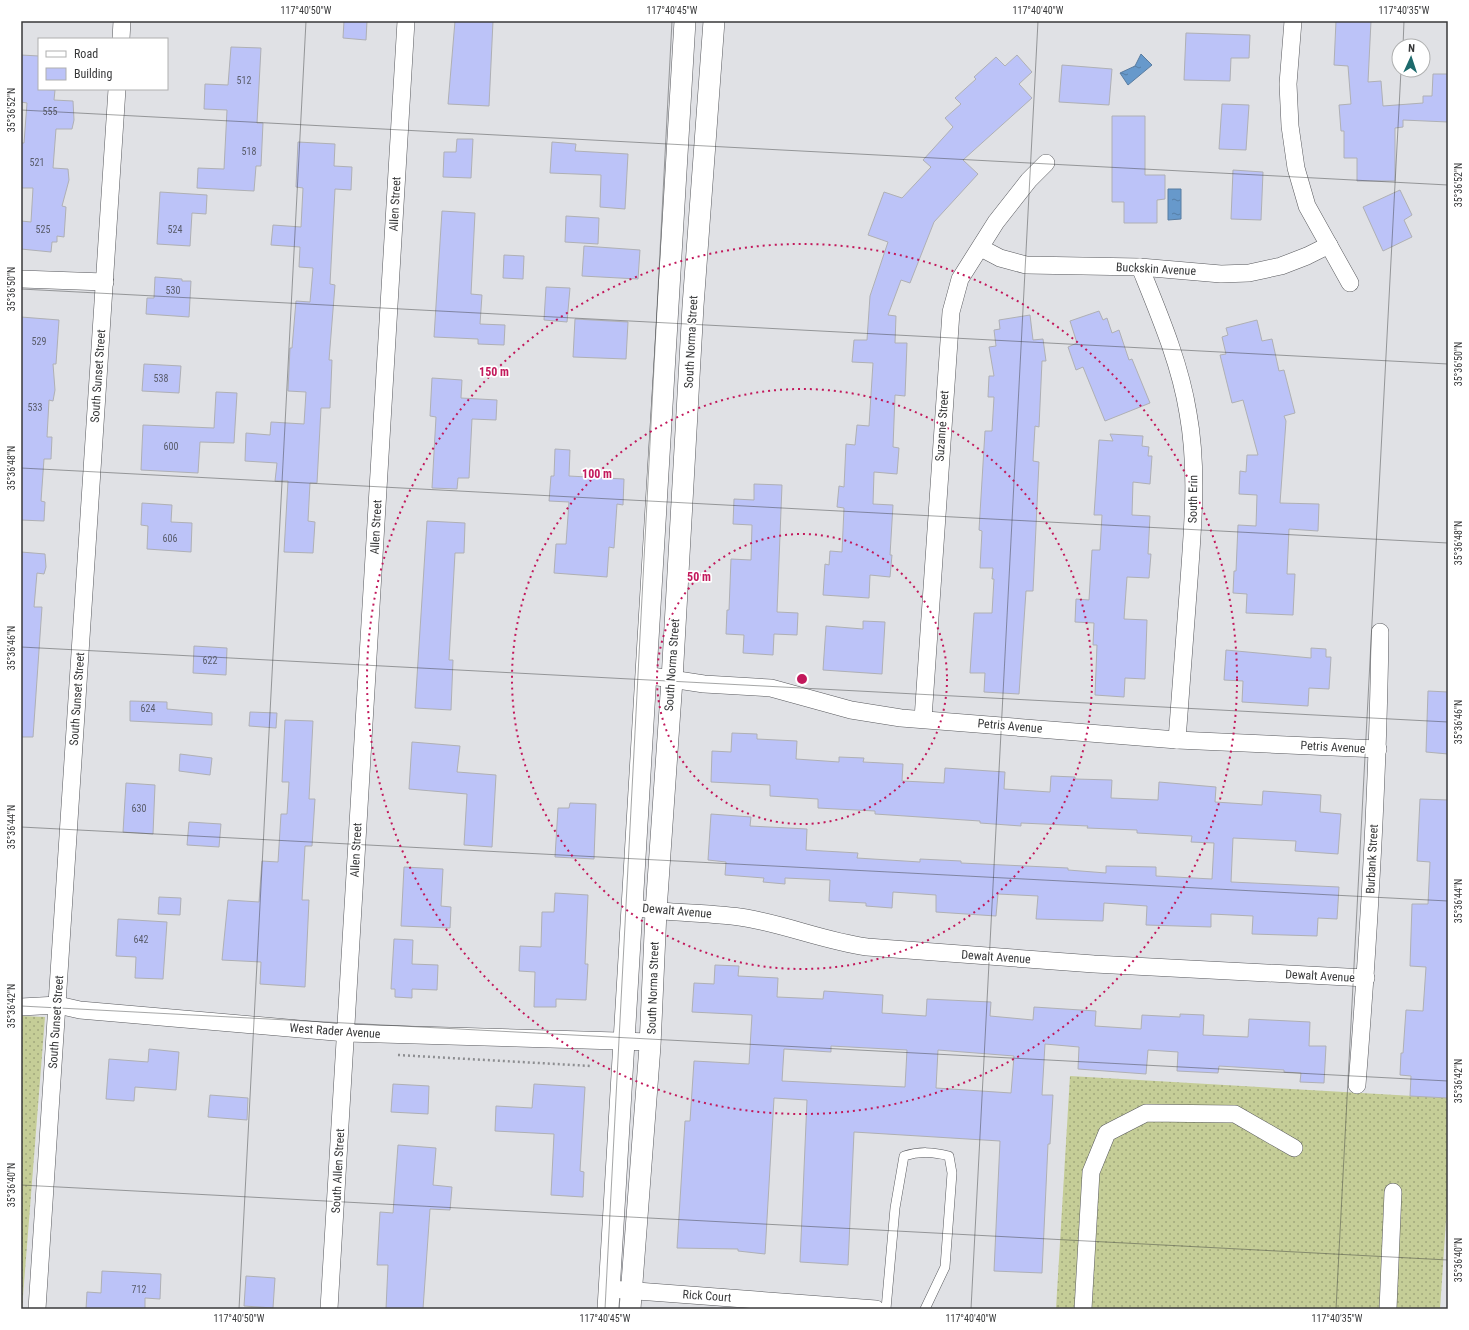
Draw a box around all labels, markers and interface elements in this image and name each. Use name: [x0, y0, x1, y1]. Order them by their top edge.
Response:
text: 117°40'50"W: [281, 5, 332, 16]
text: 117°40'45"W: [647, 5, 698, 16]
text: 117°40'40"W: [1013, 5, 1064, 16]
text: 117°40'35"W: [1379, 5, 1430, 16]
legend: [38, 38, 168, 90]
north arrow: [1391, 38, 1431, 78]
text: N: [1408, 42, 1415, 55]
text: Road: [74, 47, 98, 61]
text: Building: [74, 67, 112, 81]
house number: 512: [237, 75, 251, 86]
text: 35°36'52"N: [6, 88, 17, 132]
house number: 555: [43, 106, 57, 117]
house number: 518: [242, 146, 256, 157]
house number: 521: [30, 157, 44, 168]
text: 35°36'52"N: [1453, 163, 1464, 207]
street label: Allen Street: [387, 176, 403, 232]
house number: 525: [36, 224, 50, 235]
house number: 524: [168, 224, 182, 235]
street label: Buckskin Avenue: [1116, 260, 1197, 278]
text: 35°36'50"N: [6, 267, 17, 311]
house number: 530: [166, 285, 180, 296]
street label: South Norma Street: [682, 295, 700, 389]
street label: South Sunset Street: [88, 328, 108, 423]
house number: 529: [32, 336, 46, 347]
text: 35°36'50"N: [1453, 342, 1464, 386]
text: 150 m: [479, 365, 509, 379]
house number: 538: [154, 373, 168, 384]
street label: Suzanne Street: [933, 390, 951, 462]
house number: 533: [28, 402, 42, 413]
house number: 600: [164, 441, 178, 452]
text: 35°36'48"N: [6, 446, 17, 490]
text: 100 m: [582, 467, 612, 481]
street label: South Erin: [1186, 475, 1200, 523]
street label: Allen Street: [368, 499, 384, 555]
text: 35°36'48"N: [1453, 521, 1464, 565]
house number: 606: [163, 533, 177, 544]
text: 50 m: [687, 570, 711, 584]
street label: South Norma Street: [662, 618, 682, 712]
text: 35°36'46"N: [6, 626, 17, 670]
street label: South Sunset Street: [67, 651, 87, 746]
house number: 622: [203, 655, 217, 666]
centre of rings: [795, 672, 809, 686]
text: 35°36'46"N: [1453, 700, 1464, 744]
house number: 624: [141, 703, 155, 714]
street label: Petris Avenue: [977, 716, 1043, 736]
street label: Petris Avenue: [1300, 738, 1366, 756]
house number: 630: [132, 803, 146, 814]
text: 35°36'44"N: [6, 805, 17, 849]
street label: Allen Street: [348, 822, 364, 878]
street label: Burbank Street: [1363, 823, 1381, 894]
text: 35°36'44"N: [1453, 879, 1464, 923]
street label: Dewalt Avenue: [642, 901, 713, 921]
house number: 642: [134, 934, 148, 945]
street label: South Norma Street: [644, 941, 662, 1035]
street label: Dewalt Avenue: [961, 948, 1032, 966]
street label: Dewalt Avenue: [1285, 967, 1355, 985]
street label: South Sunset Street: [46, 974, 66, 1069]
text: 35°36'42"N: [6, 984, 17, 1028]
street label: West Rader Avenue: [289, 1021, 381, 1041]
text: 35°36'42"N: [1453, 1059, 1464, 1103]
street label: South Allen Street: [329, 1128, 347, 1214]
text: 35°36'40"N: [6, 1163, 17, 1207]
text: 35°36'40"N: [1453, 1238, 1464, 1282]
house number: 712: [132, 1284, 146, 1295]
street label: Rick Court: [682, 1287, 732, 1305]
text: 117°40'50"W: [214, 1313, 265, 1324]
text: 117°40'45"W: [580, 1313, 631, 1324]
text: 117°40'40"W: [946, 1313, 997, 1324]
text: 117°40'35"W: [1312, 1313, 1363, 1324]

